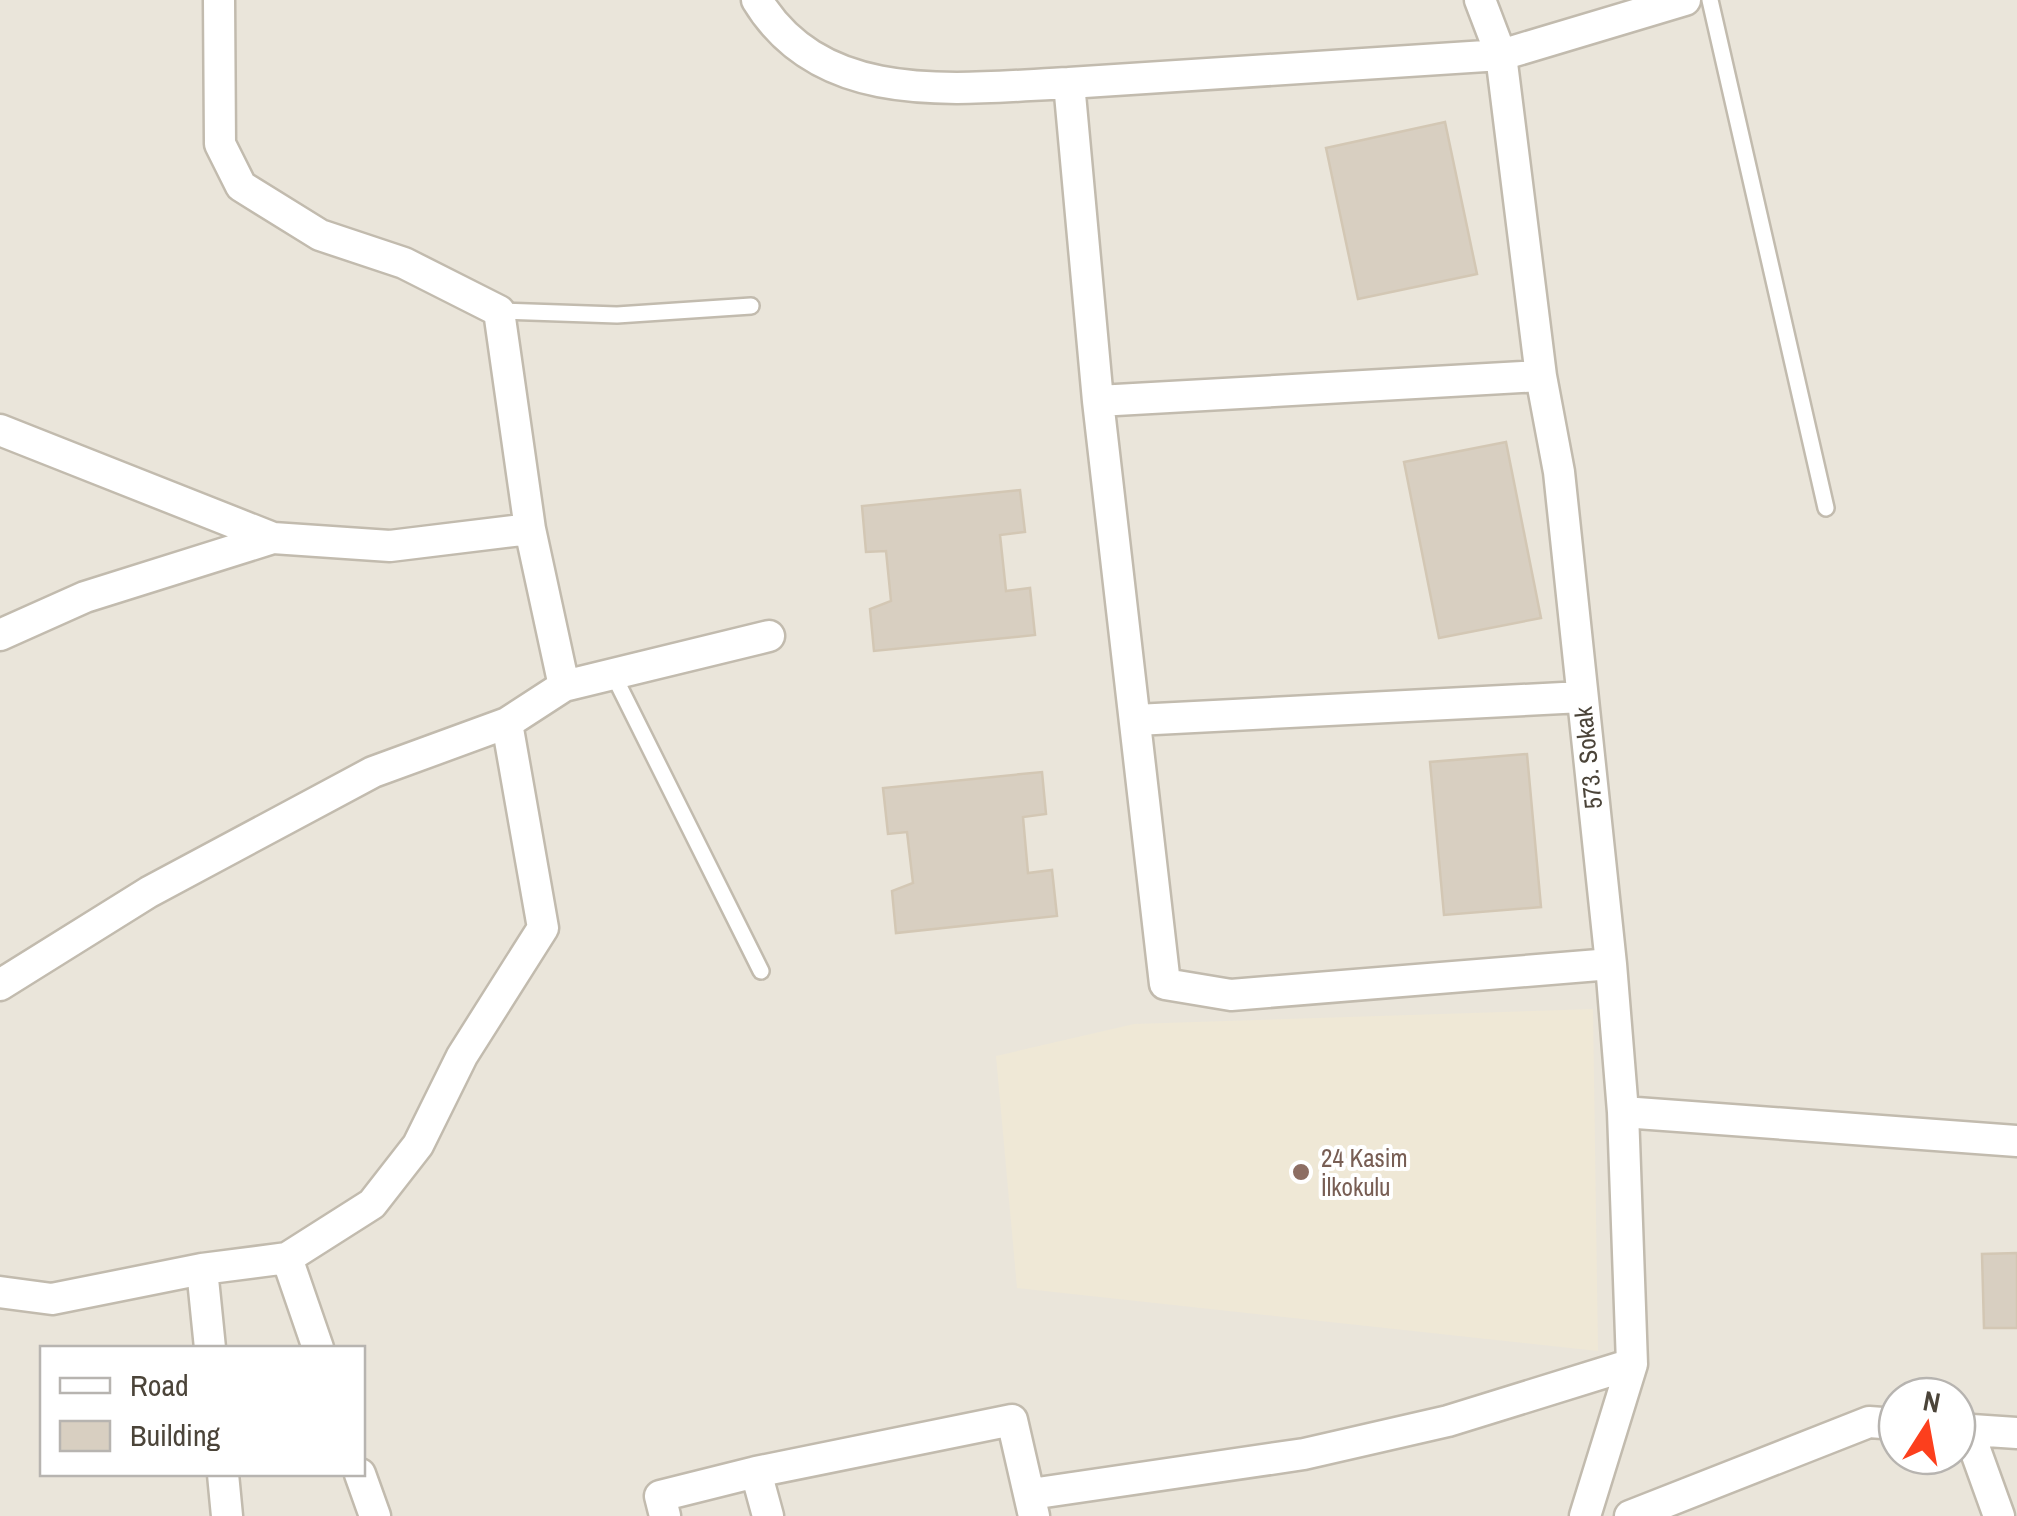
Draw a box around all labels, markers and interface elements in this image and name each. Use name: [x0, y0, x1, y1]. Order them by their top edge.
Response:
street label: 573. Sokak: [1566, 704, 1610, 811]
place label: 24 Kasim İlkokulu: [1321, 1141, 1408, 1204]
marker: 24 Kasim İlkokulu: [1290, 1161, 1312, 1183]
legend: [40, 1346, 365, 1476]
text: Road: [130, 1365, 189, 1405]
north arrow: [1877, 1376, 1977, 1476]
text: N: [1920, 1381, 1944, 1422]
text: Building: [130, 1415, 221, 1455]

